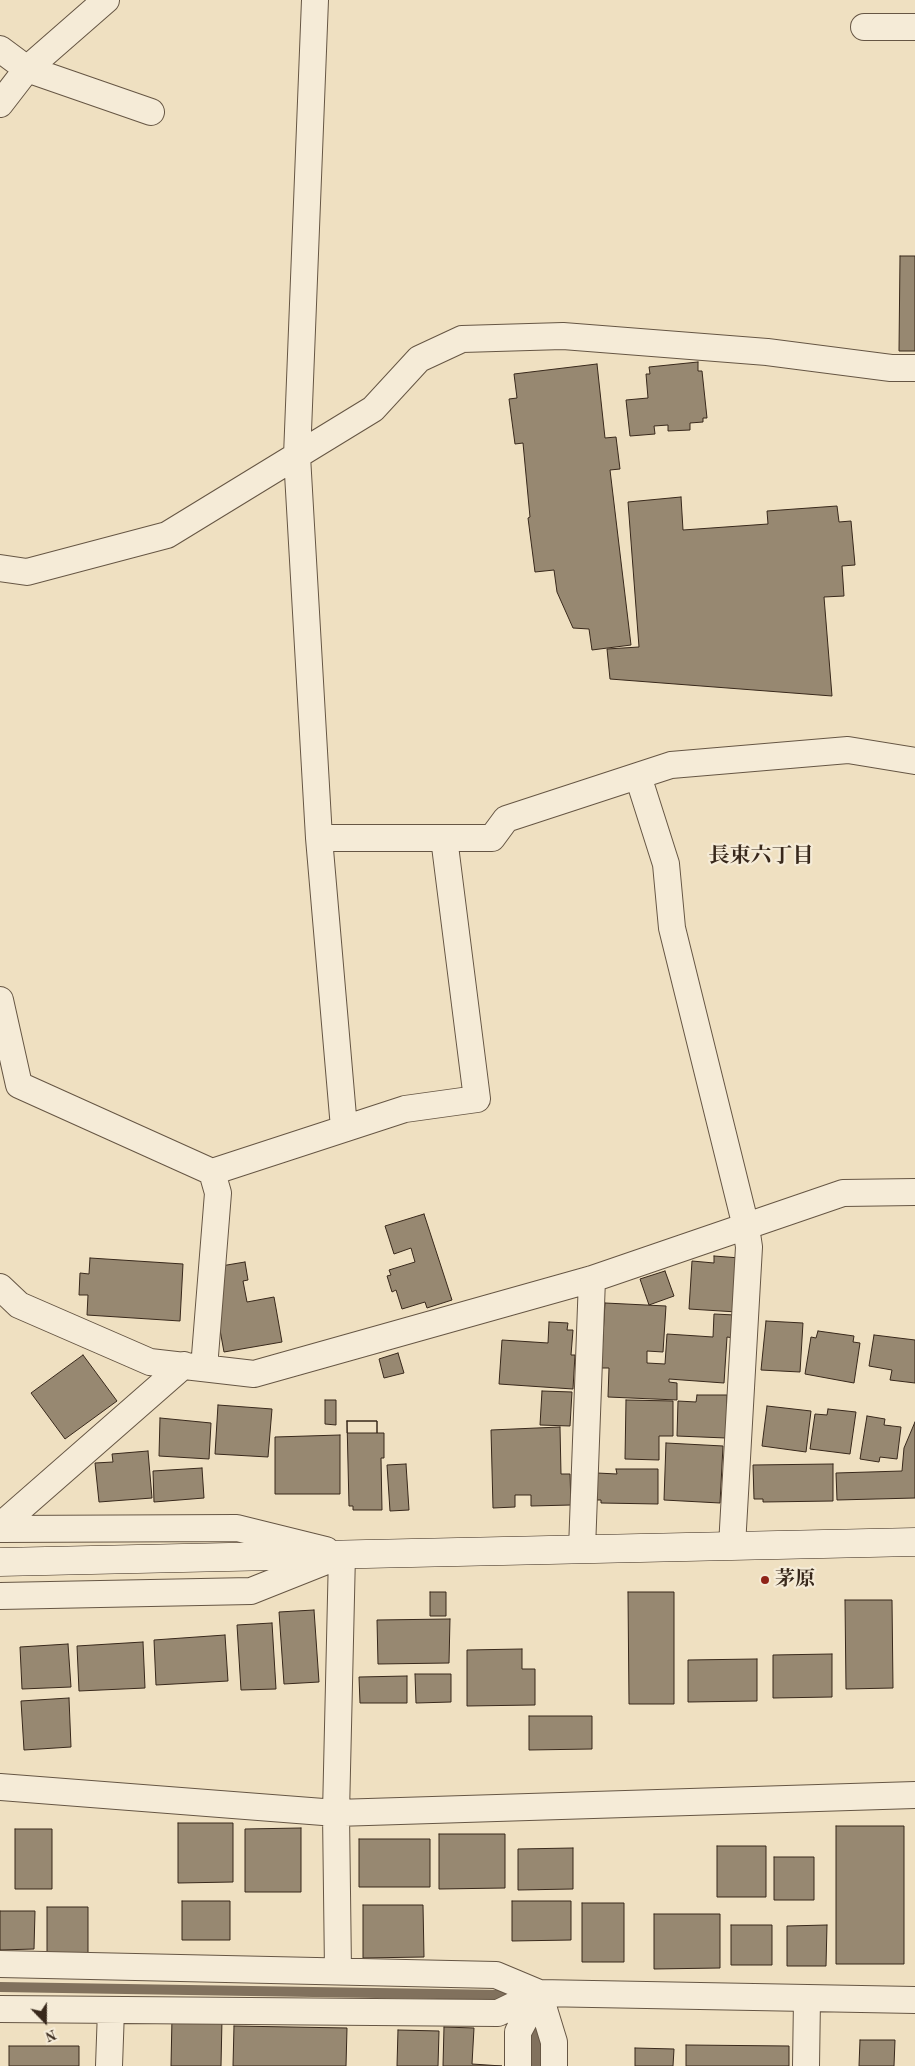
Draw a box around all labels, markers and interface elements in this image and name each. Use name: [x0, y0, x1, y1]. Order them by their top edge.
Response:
district label: 長束六丁目: [709, 843, 813, 869]
place label: 茅原: [775, 1568, 815, 1592]
marker: 茅原: [759, 1574, 771, 1586]
north arrow: [20, 1996, 70, 2046]
text: N: [43, 2026, 58, 2043]

